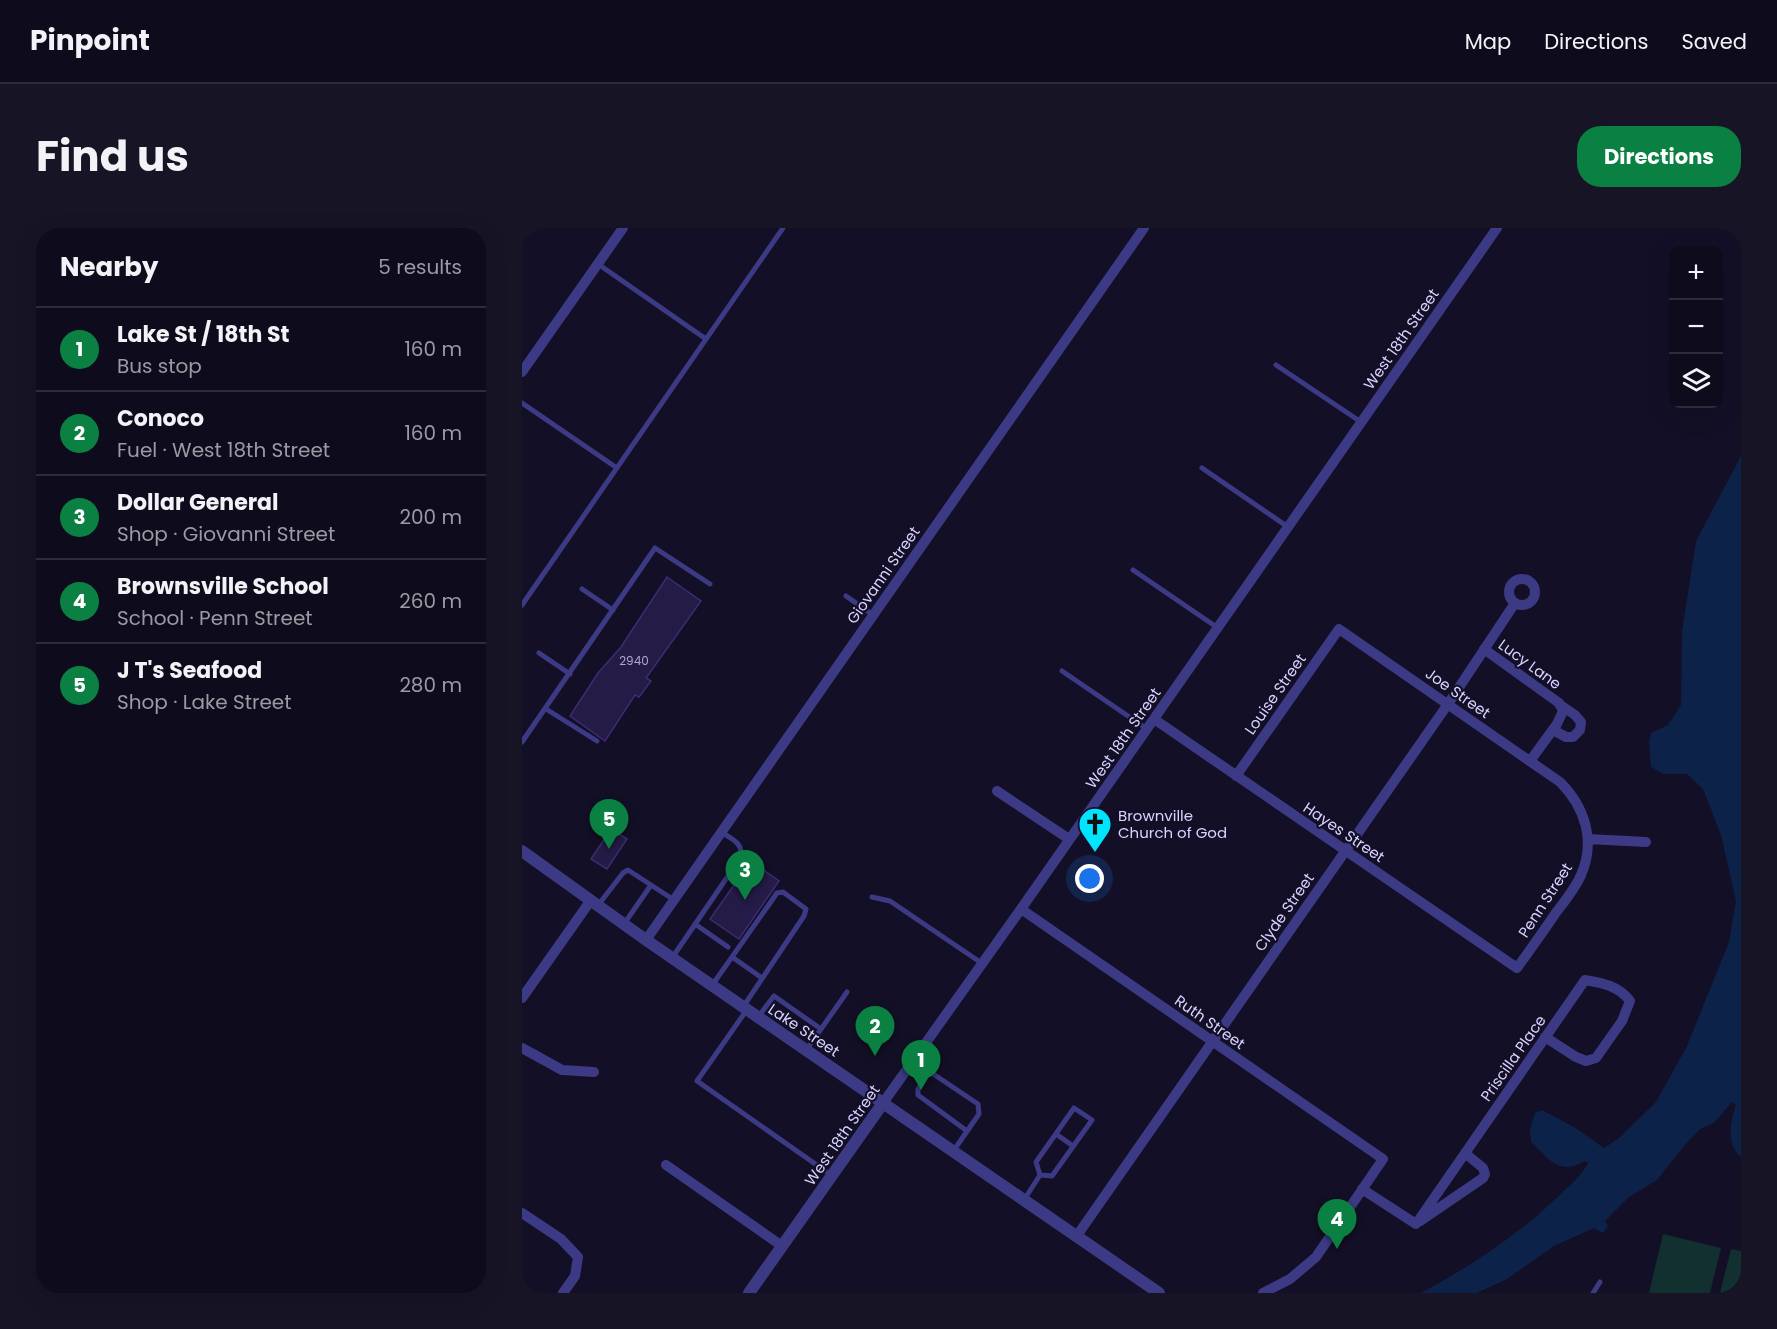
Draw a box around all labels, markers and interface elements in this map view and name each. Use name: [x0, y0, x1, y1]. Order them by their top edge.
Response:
text: Pinpoint: [30, 21, 150, 60]
text: Map: [1465, 27, 1511, 56]
text: Directions: [1544, 27, 1648, 56]
text: Saved: [1681, 27, 1747, 56]
button: Directions: [1577, 126, 1741, 187]
text: Find us: [36, 127, 189, 186]
map controls: [1669, 246, 1723, 408]
button: +: [1669, 246, 1723, 300]
text: Nearby: [60, 249, 158, 285]
text: 5 results: [378, 253, 462, 281]
street label: West 18th Street: [1358, 284, 1444, 394]
button: −: [1669, 300, 1723, 354]
text: Lake St / 18th St: [117, 319, 289, 350]
text: 1: [76, 335, 83, 363]
text: 160 m: [404, 335, 462, 363]
text: Bus stop: [117, 352, 202, 380]
button: layers: [1669, 354, 1723, 408]
text: Conoco: [117, 403, 204, 434]
text: 2: [74, 419, 85, 447]
text: 160 m: [404, 419, 462, 447]
text: Fuel · West 18th Street: [117, 436, 330, 464]
text: Dollar General: [117, 487, 279, 518]
text: 3: [73, 503, 86, 531]
text: 200 m: [399, 503, 462, 531]
text: Shop · Giovanni Street: [117, 520, 335, 548]
street label: Giovanni Street: [842, 522, 924, 628]
text: Brownsville School: [117, 571, 329, 602]
text: 4: [73, 587, 86, 615]
text: 260 m: [399, 587, 462, 615]
text: School · Penn Street: [117, 604, 313, 632]
street label: Lucy Lane: [1494, 634, 1566, 694]
street label: Louise Street: [1239, 649, 1311, 739]
house number: 2940: [619, 652, 649, 669]
text: J T's Seafood: [117, 655, 262, 686]
street label: Joe Street: [1421, 663, 1495, 723]
text: 5: [73, 671, 86, 699]
text: 280 m: [399, 671, 462, 699]
street label: West 18th Street: [1080, 683, 1166, 793]
text: Shop · Lake Street: [117, 688, 292, 716]
street label: Hayes Street: [1299, 797, 1389, 867]
pin: 5: [590, 800, 628, 849]
place label: Brownville Church of God: [1118, 805, 1227, 843]
church icon: Brownville Church of God: [1077, 806, 1113, 853]
pin: 3: [726, 850, 764, 900]
street label: Penn Street: [1513, 859, 1577, 941]
your location: [1075, 864, 1104, 893]
street label: Clyde Street: [1249, 869, 1319, 955]
street label: Ruth Street: [1171, 990, 1249, 1054]
street label: Lake Street: [764, 998, 844, 1062]
pin: 2: [856, 1006, 894, 1056]
street label: Priscilla Place: [1475, 1011, 1551, 1105]
pin: 1: [902, 1040, 940, 1090]
street label: West 18th Street: [799, 1080, 885, 1190]
pin: 4: [1318, 1200, 1356, 1249]

